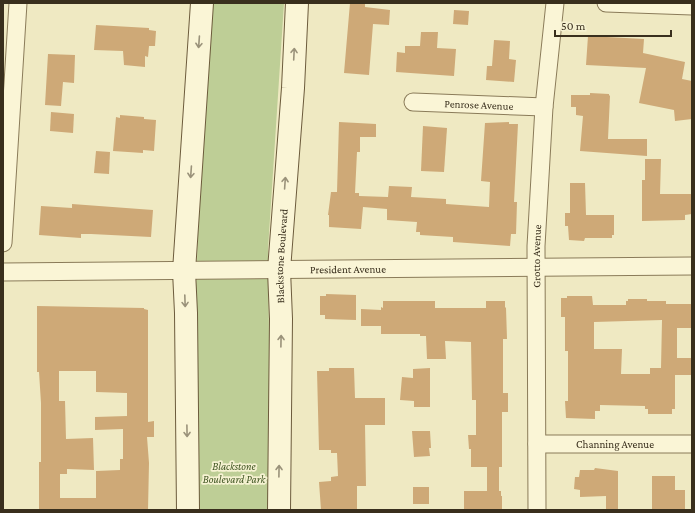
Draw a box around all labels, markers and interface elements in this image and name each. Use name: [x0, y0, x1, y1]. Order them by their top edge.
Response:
scale bar: [555, 12, 671, 38]
text: 50 m: [561, 19, 586, 33]
one-way arrow: [196, 35, 203, 48]
one-way arrow: [291, 48, 298, 61]
street label: Penrose Avenue: [444, 97, 514, 112]
one-way arrow: [187, 165, 194, 178]
one-way arrow: [282, 177, 289, 190]
street label: Blackstone Boulevard: [273, 208, 290, 304]
street label: Grotto Avenue: [530, 224, 543, 288]
street label: President Avenue: [310, 263, 386, 275]
one-way arrow: [182, 294, 189, 307]
one-way arrow: [277, 335, 285, 348]
one-way arrow: [183, 424, 191, 437]
street label: Channing Avenue: [576, 438, 654, 451]
park label: Blackstone Boulevard Park: [203, 460, 267, 485]
one-way arrow: [276, 465, 283, 478]

